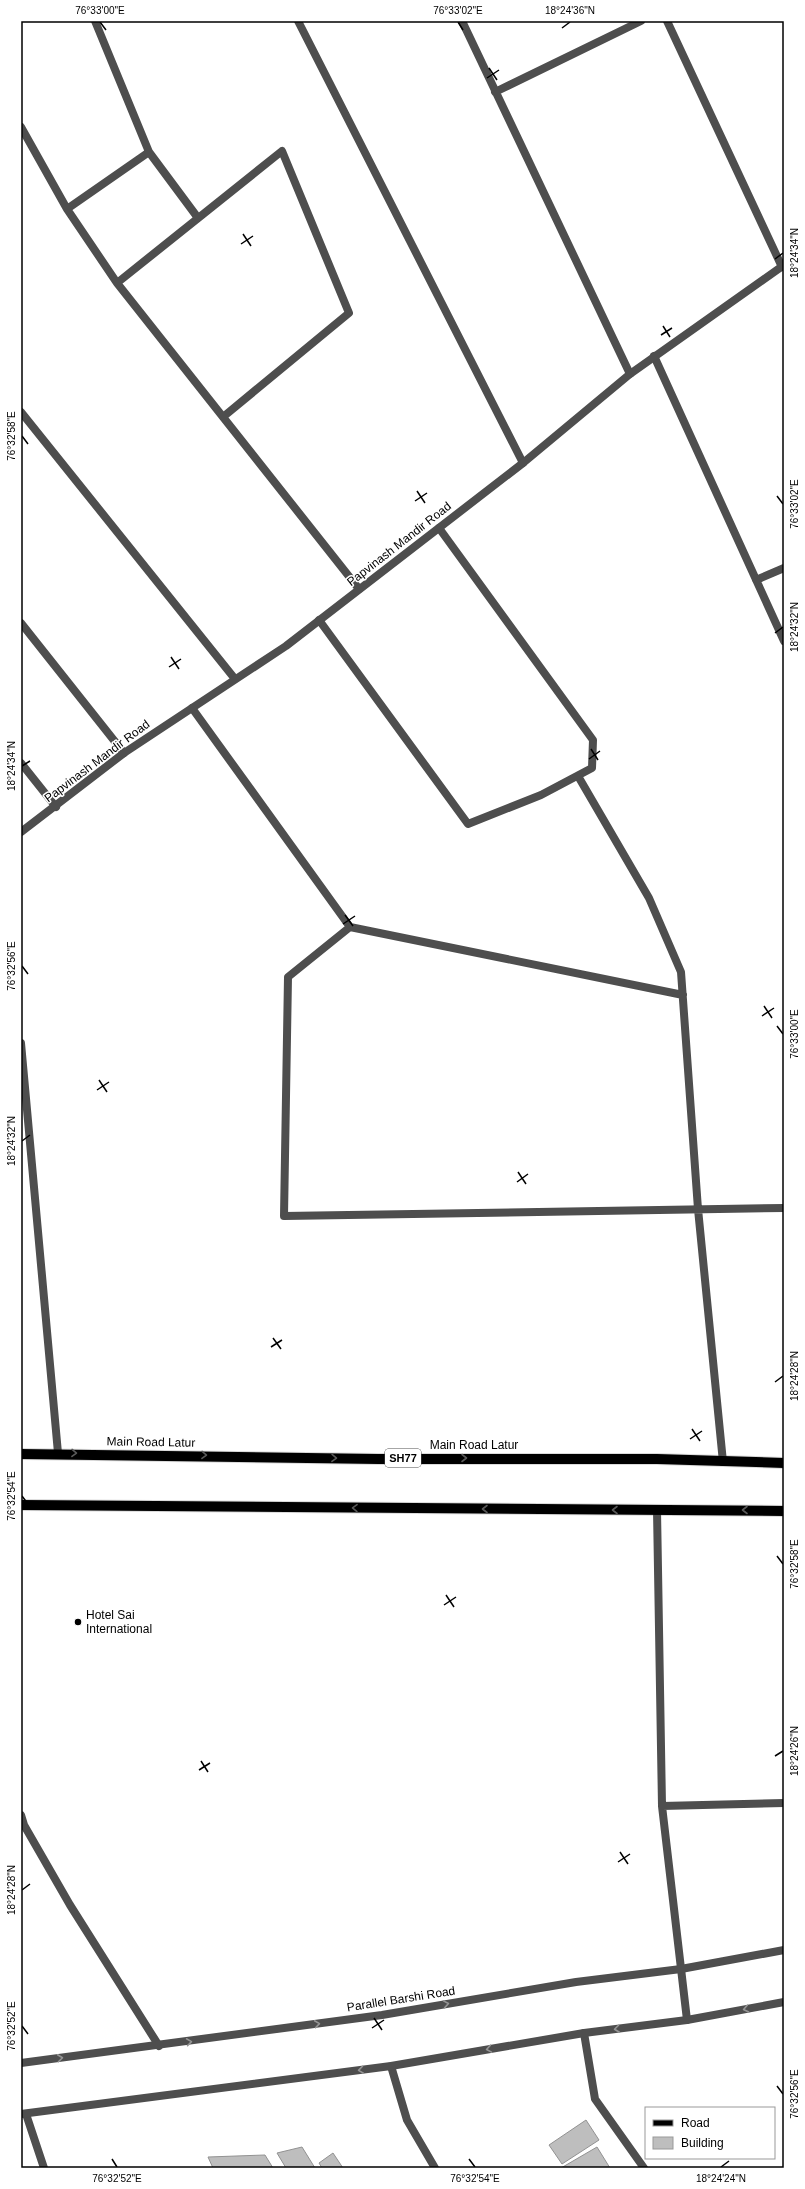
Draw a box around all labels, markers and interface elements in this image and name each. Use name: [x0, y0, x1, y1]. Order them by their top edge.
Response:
text: 76°33'00"E: [75, 5, 125, 16]
text: 76°33'02"E: [433, 5, 483, 16]
text: 18°24'36"N: [545, 5, 595, 16]
text: 18°24'34"N: [789, 228, 800, 278]
text: 76°32'58"E: [6, 411, 17, 461]
text: 76°33'02"E: [789, 479, 800, 529]
street label: Papvinash Mandir Road: [344, 499, 454, 589]
text: 18°24'32"N: [789, 602, 800, 652]
street label: Papvinash Mandir Road: [42, 717, 152, 805]
text: 18°24'34"N: [6, 741, 17, 791]
text: 76°32'56"E: [6, 941, 17, 991]
text: 76°33'00"E: [789, 1009, 800, 1059]
text: 18°24'32"N: [6, 1116, 17, 1166]
text: 18°24'28"N: [789, 1351, 800, 1401]
street label: Main Road Latur: [107, 1434, 195, 1450]
street label: Main Road Latur: [430, 1438, 518, 1452]
one-way arrow: [71, 1449, 77, 1457]
road number: SH77: [385, 1449, 421, 1467]
one-way arrow: [201, 1451, 207, 1460]
one-way arrow: [331, 1454, 337, 1462]
one-way arrow: [461, 1454, 467, 1462]
text: 76°32'54"E: [6, 1471, 17, 1521]
one-way arrow: [352, 1504, 358, 1512]
one-way arrow: [482, 1505, 488, 1513]
one-way arrow: [612, 1506, 618, 1514]
one-way arrow: [742, 1506, 748, 1514]
text: 76°32'58"E: [789, 1539, 800, 1589]
place label: Hotel Sai International: [86, 1608, 152, 1636]
marker: Hotel Sai International: [73, 1617, 83, 1627]
text: 18°24'26"N: [789, 1726, 800, 1776]
text: 18°24'28"N: [6, 1865, 17, 1915]
street label: Parallel Barshi Road: [346, 1984, 456, 2014]
text: 76°32'52"E: [6, 2001, 17, 2051]
one-way arrow: [443, 2001, 449, 2009]
one-way arrow: [743, 2004, 749, 2013]
one-way arrow: [314, 2020, 321, 2029]
one-way arrow: [614, 2024, 620, 2033]
one-way arrow: [186, 2038, 192, 2047]
one-way arrow: [486, 2044, 492, 2053]
one-way arrow: [57, 2054, 63, 2063]
one-way arrow: [357, 2065, 364, 2074]
text: 76°32'56"E: [789, 2069, 800, 2119]
legend: [645, 2107, 775, 2159]
text: Road: [681, 2116, 710, 2130]
text: Building: [681, 2136, 724, 2150]
text: 76°32'52"E: [92, 2173, 142, 2184]
text: 76°32'54"E: [450, 2173, 500, 2184]
text: 18°24'24"N: [696, 2173, 746, 2184]

